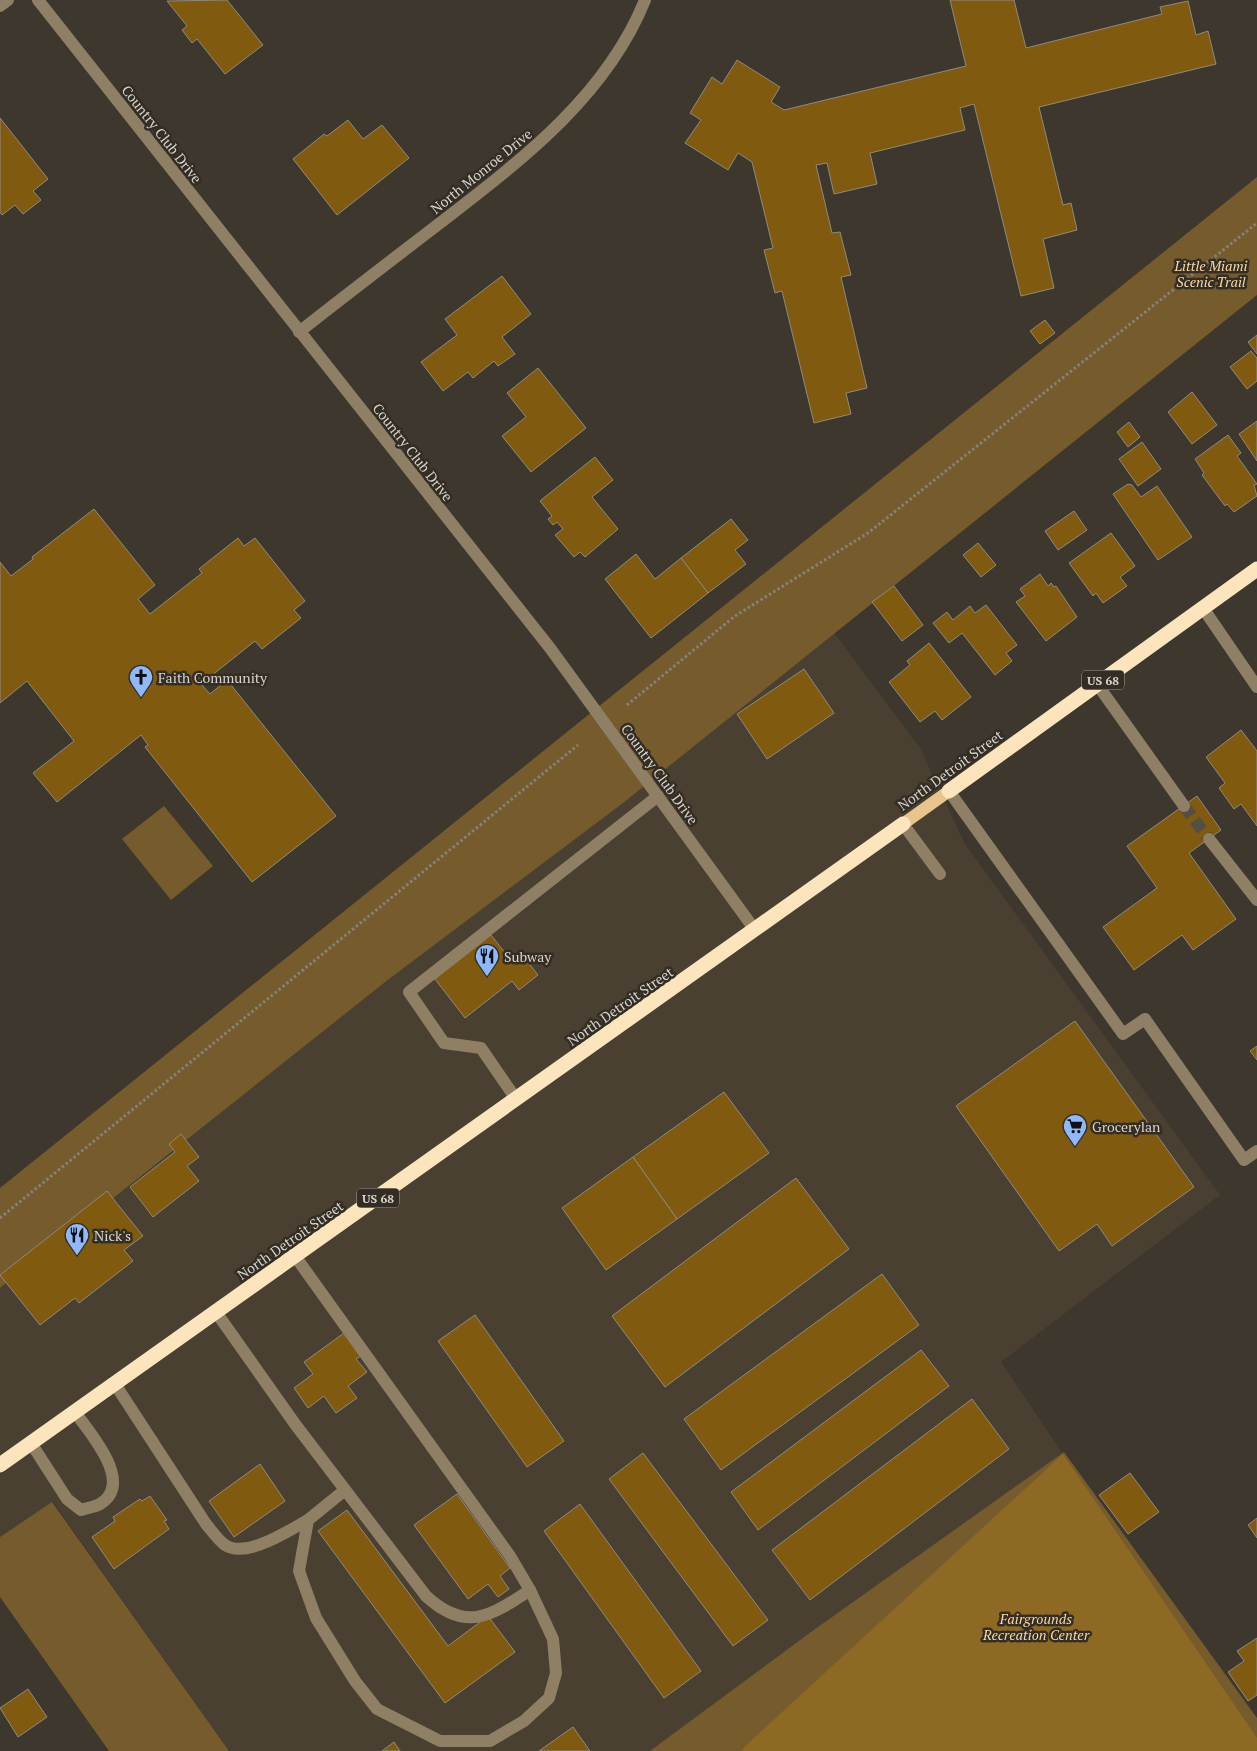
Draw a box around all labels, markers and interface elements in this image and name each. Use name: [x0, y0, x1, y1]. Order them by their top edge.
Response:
street label: Country Club Drive: [118, 81, 206, 187]
street label: North Monroe Drive: [426, 124, 536, 218]
park label: Little Miami Scenic Trail: [1174, 256, 1248, 291]
street label: Country Club Drive: [369, 399, 457, 505]
church icon: Faith Community: [128, 664, 154, 698]
place label: Faith Community: [158, 668, 268, 687]
road number: US 68: [1082, 670, 1124, 690]
street label: Country Club Drive: [617, 720, 703, 828]
street label: North Detroit Street: [894, 725, 1007, 815]
restaurant icon: Subway: [474, 943, 500, 977]
place label: Subway: [504, 947, 552, 966]
street label: North Detroit Street: [563, 962, 678, 1050]
supermarket icon: Grocerylan: [1062, 1113, 1088, 1147]
place label: Grocerylan: [1092, 1117, 1161, 1136]
road number: US 68: [357, 1188, 399, 1208]
street label: North Detroit Street: [233, 1196, 348, 1284]
restaurant icon: Nick's: [64, 1222, 90, 1256]
place label: Nick's: [94, 1226, 131, 1245]
park label: Fairgrounds Recreation Center: [982, 1609, 1090, 1644]

